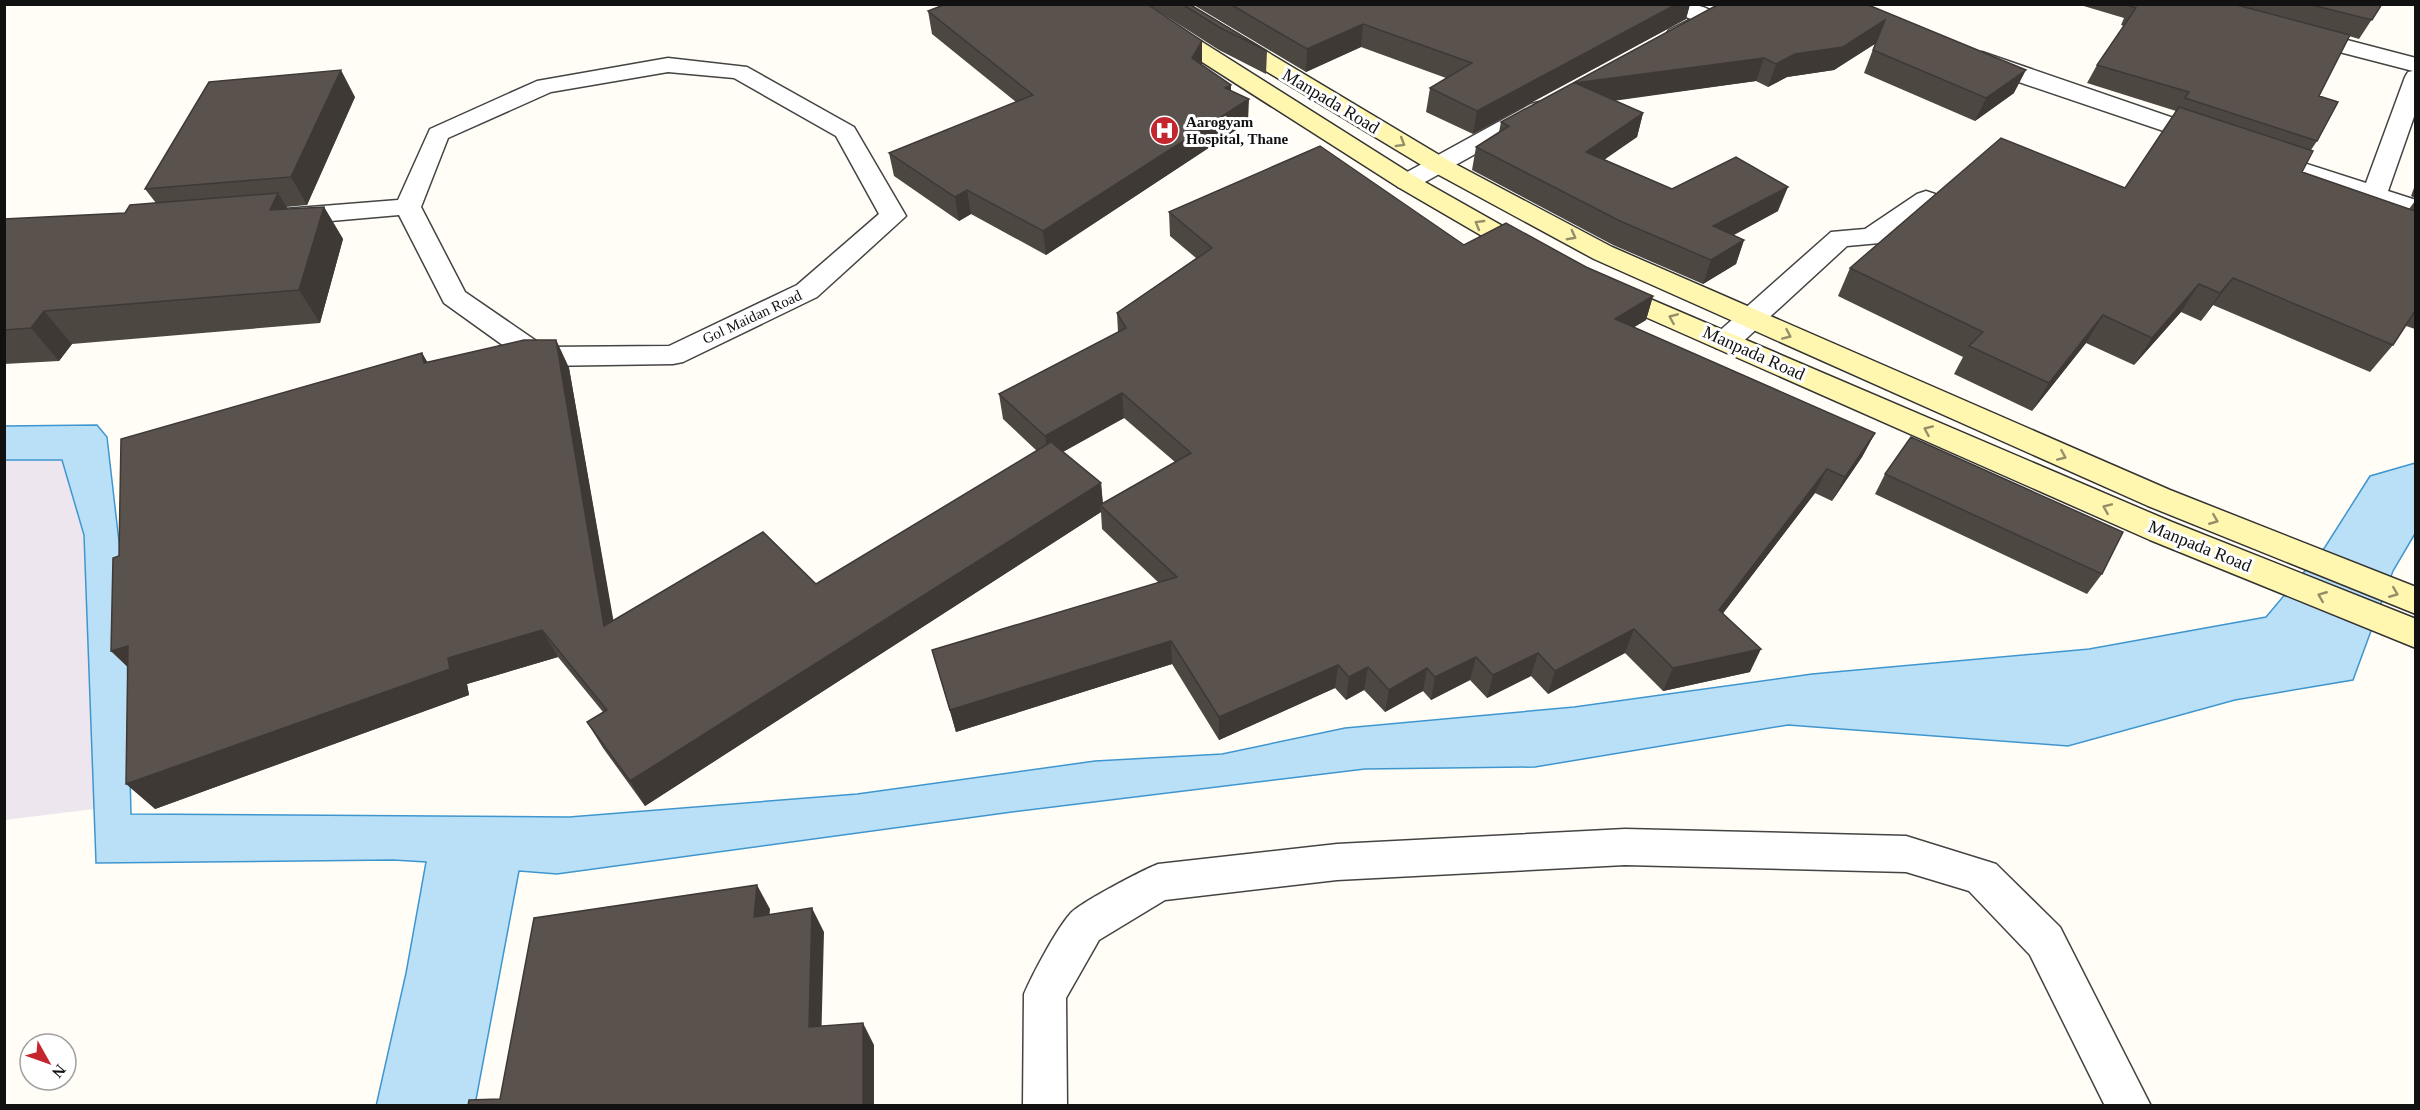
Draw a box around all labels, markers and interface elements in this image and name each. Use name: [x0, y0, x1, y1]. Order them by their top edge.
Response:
street label: Manpada Road: [1279, 64, 1383, 138]
place label: Aarogyam Hospital, Thane: [1186, 114, 1289, 147]
hospital icon: Aarogyam Hospital, Thane: [1149, 115, 1181, 147]
one-way arrow: [1395, 135, 1405, 147]
one-way arrow: [1475, 219, 1485, 231]
one-way arrow: [1566, 229, 1576, 240]
street label: Gol Maidan Road: [700, 287, 805, 347]
one-way arrow: [1668, 313, 1679, 325]
street label: Manpada Road: [1700, 322, 1808, 384]
one-way arrow: [1781, 328, 1792, 340]
one-way arrow: [1924, 425, 1935, 437]
one-way arrow: [2055, 449, 2066, 461]
one-way arrow: [2103, 503, 2114, 515]
one-way arrow: [2207, 513, 2218, 525]
street label: Manpada Road: [2146, 516, 2254, 576]
one-way arrow: [2388, 586, 2399, 598]
one-way arrow: [2318, 591, 2329, 603]
north arrow: [18, 1032, 78, 1092]
text: N: [49, 1061, 69, 1082]

